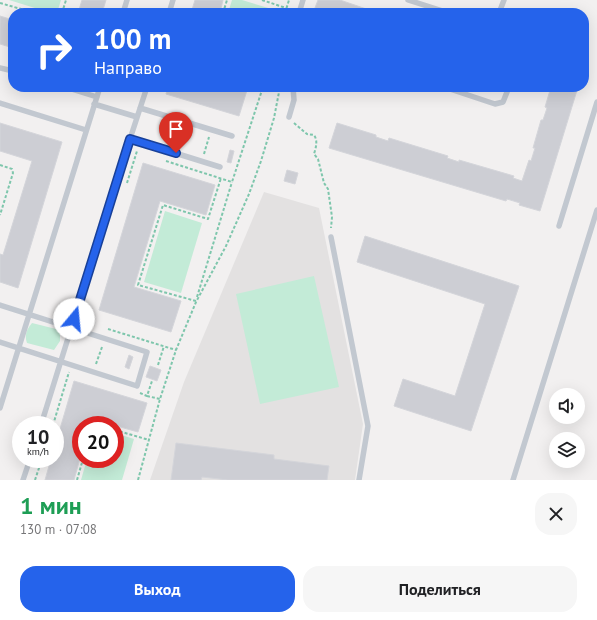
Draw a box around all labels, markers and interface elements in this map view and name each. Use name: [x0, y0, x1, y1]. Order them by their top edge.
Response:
text: 100 m: [94, 20, 171, 57]
icon: right: [28, 24, 80, 76]
text: Направо: [94, 56, 162, 79]
pin: [159, 112, 193, 153]
icon: arrive: [165, 118, 187, 140]
position arrow: [53, 298, 95, 340]
map controls: [549, 388, 585, 468]
button: sound: [549, 388, 585, 424]
speed limit sign: 20: [72, 416, 124, 468]
text: 10: [27, 424, 49, 450]
button: layers: [549, 432, 585, 468]
text: km/h: [27, 445, 49, 458]
text: 1 мин: [20, 490, 82, 521]
button: close: [535, 493, 577, 535]
text: 130 m · 07:08: [20, 521, 97, 538]
button: Выход: [20, 566, 295, 612]
button: Поделиться: [303, 566, 577, 612]

